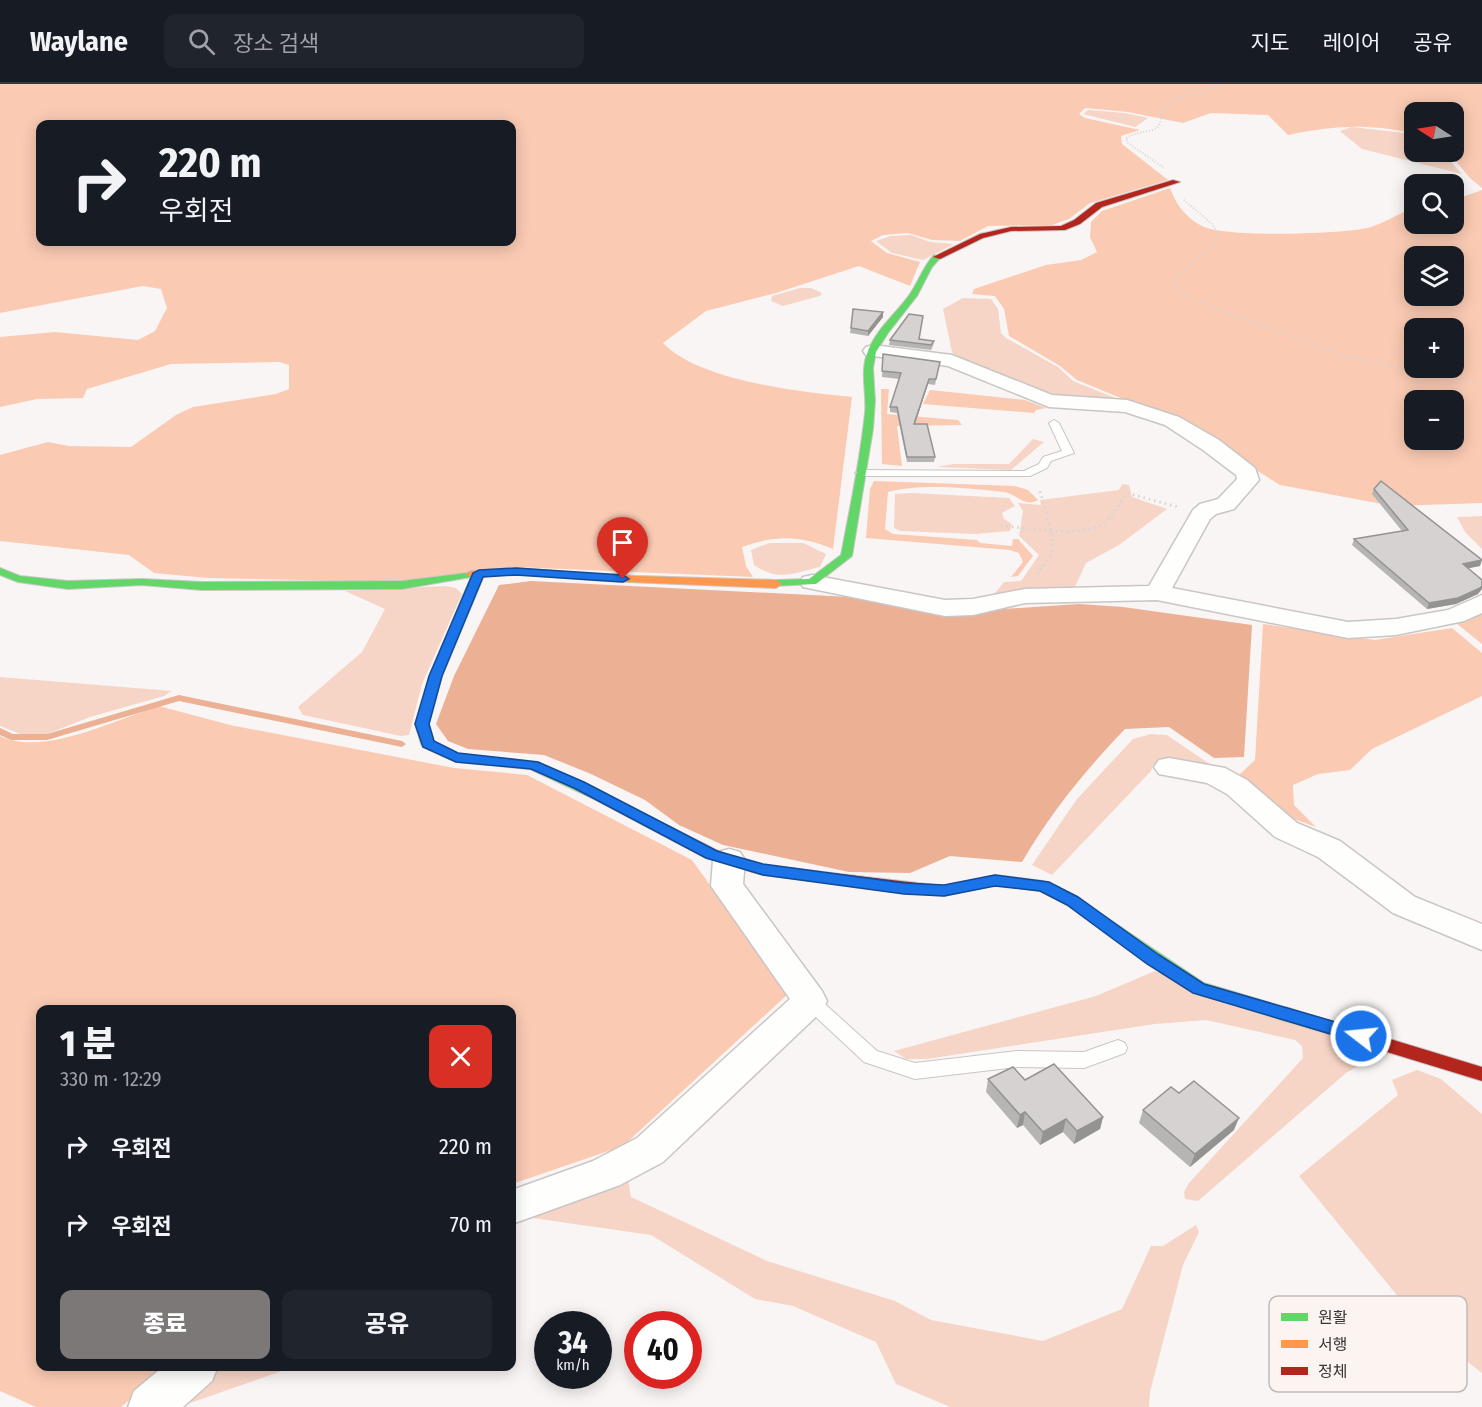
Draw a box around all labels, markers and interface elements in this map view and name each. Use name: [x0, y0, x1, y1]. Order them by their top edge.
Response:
search box: [164, 14, 584, 68]
text: Waylane: [30, 25, 128, 58]
icon: search: [185, 25, 218, 58]
text: 장소 검색: [233, 30, 319, 57]
text: 지도: [1251, 30, 1289, 56]
text: 레이어: [1322, 30, 1380, 56]
text: 공유: [1413, 30, 1452, 56]
north arrow: [1404, 102, 1464, 162]
map controls: [1404, 102, 1464, 450]
text: 220 m: [159, 138, 262, 188]
icon: right: [60, 144, 138, 222]
button: search: [1404, 174, 1464, 234]
text: 우회전: [159, 195, 234, 227]
button: layers: [1404, 246, 1464, 306]
button: +: [1404, 318, 1464, 378]
button: −: [1404, 390, 1464, 450]
pin: [597, 517, 648, 579]
icon: arrive: [606, 526, 639, 559]
position arrow: [1329, 1004, 1393, 1068]
text: 1 분: [60, 1022, 116, 1066]
button: close: [429, 1025, 492, 1088]
text: 330 m · 12:29: [60, 1067, 161, 1091]
icon: right: [60, 1130, 93, 1163]
text: 220 m: [439, 1133, 492, 1160]
text: 우회전: [111, 1135, 172, 1162]
icon: right: [60, 1208, 93, 1241]
text: 70 m: [450, 1211, 492, 1238]
text: 우회전: [111, 1213, 172, 1240]
button: 종료: [60, 1290, 270, 1359]
button: 공유: [282, 1290, 492, 1359]
legend: [1269, 1296, 1467, 1392]
text: 원활: [1318, 1308, 1348, 1327]
speed limit sign: 40: [624, 1311, 702, 1389]
text: 34: [558, 1325, 588, 1361]
text: 서행: [1318, 1335, 1347, 1354]
text: km/h: [556, 1356, 590, 1374]
text: 정체: [1318, 1362, 1347, 1381]

